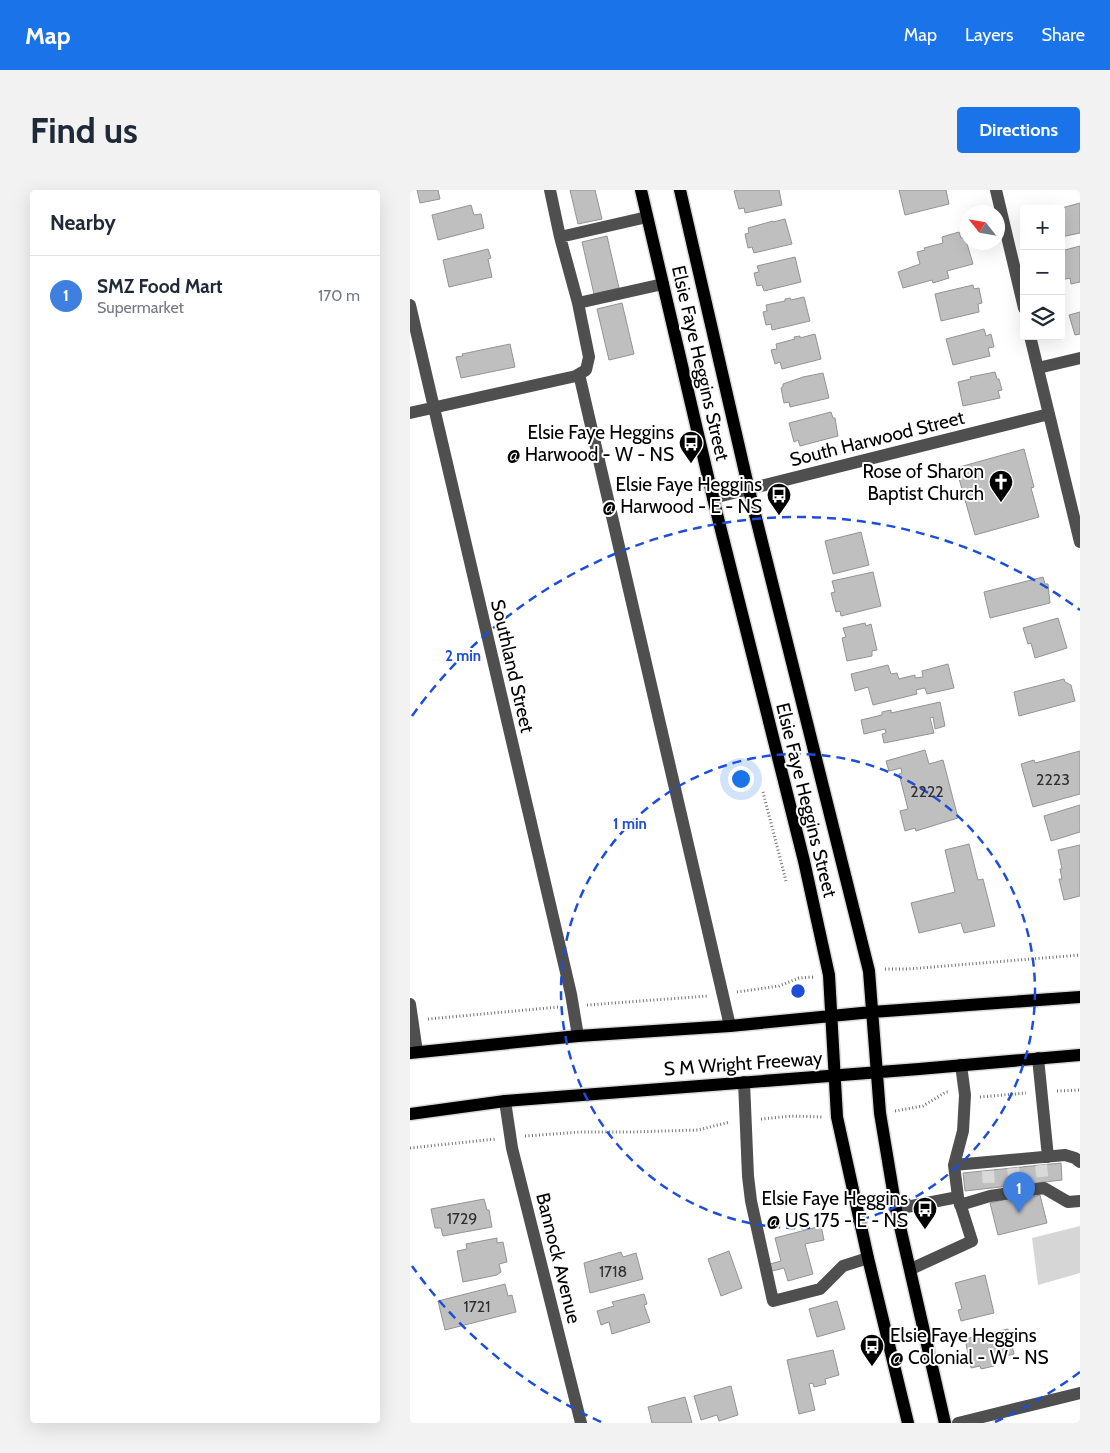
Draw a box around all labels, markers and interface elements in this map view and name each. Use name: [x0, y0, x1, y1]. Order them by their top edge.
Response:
text: Map: [25, 21, 71, 50]
text: Map: [904, 24, 937, 46]
text: Layers: [965, 24, 1014, 46]
text: Share: [1042, 24, 1085, 46]
button: Directions: [957, 107, 1080, 153]
text: Find us: [30, 109, 138, 152]
north arrow: [960, 205, 1005, 250]
map controls: [1020, 205, 1065, 340]
button: +: [1020, 205, 1065, 250]
text: Nearby: [50, 210, 116, 235]
button: −: [1020, 250, 1065, 295]
street label: Elsie Faye Heggins Street: [667, 263, 734, 464]
text: SMZ Food Mart: [97, 275, 223, 298]
text: 1: [63, 286, 69, 305]
text: 170 m: [318, 286, 360, 305]
button: layers: [1020, 295, 1065, 340]
text: Supermarket: [97, 298, 184, 317]
street label: South Harwood Street: [787, 406, 967, 471]
place label: Elsie Faye Heggins @ Harwood - W - NS: [507, 421, 674, 466]
bus stop icon: Elsie Faye Heggins @ Harwood - W - NS: [678, 430, 704, 464]
place label: Rose of Sharon Baptist Church: [862, 460, 984, 505]
church icon: Rose of Sharon Baptist Church: [988, 469, 1014, 503]
place label: Elsie Faye Heggins @ Harwood - E - NS: [602, 473, 762, 518]
bus stop icon: Elsie Faye Heggins @ Harwood - E - NS: [766, 482, 792, 516]
street label: Southland Street: [486, 597, 539, 736]
text: 2 min: [445, 647, 481, 665]
street label: Elsie Faye Heggins Street: [771, 700, 842, 900]
your location: [728, 766, 754, 792]
house number: 2223: [1036, 770, 1070, 789]
house number: 2222: [910, 782, 944, 801]
text: 1 min: [613, 815, 647, 833]
centre of rings: [789, 982, 807, 1000]
street label: S M Wright Freeway: [663, 1046, 824, 1081]
pin: 1: [1003, 1172, 1035, 1213]
place label: Elsie Faye Heggins @ US 175 - E - NS: [761, 1187, 908, 1232]
street label: Bannock Avenue: [531, 1190, 586, 1326]
bus stop icon: Elsie Faye Heggins @ US 175 - E - NS: [912, 1196, 938, 1230]
house number: 1729: [447, 1209, 477, 1228]
house number: 1718: [599, 1262, 627, 1281]
house number: 1721: [464, 1297, 490, 1316]
place label: Elsie Faye Heggins @ Colonial - W - NS: [890, 1324, 1049, 1369]
bus stop icon: Elsie Faye Heggins @ Colonial - W - NS: [859, 1333, 885, 1367]

